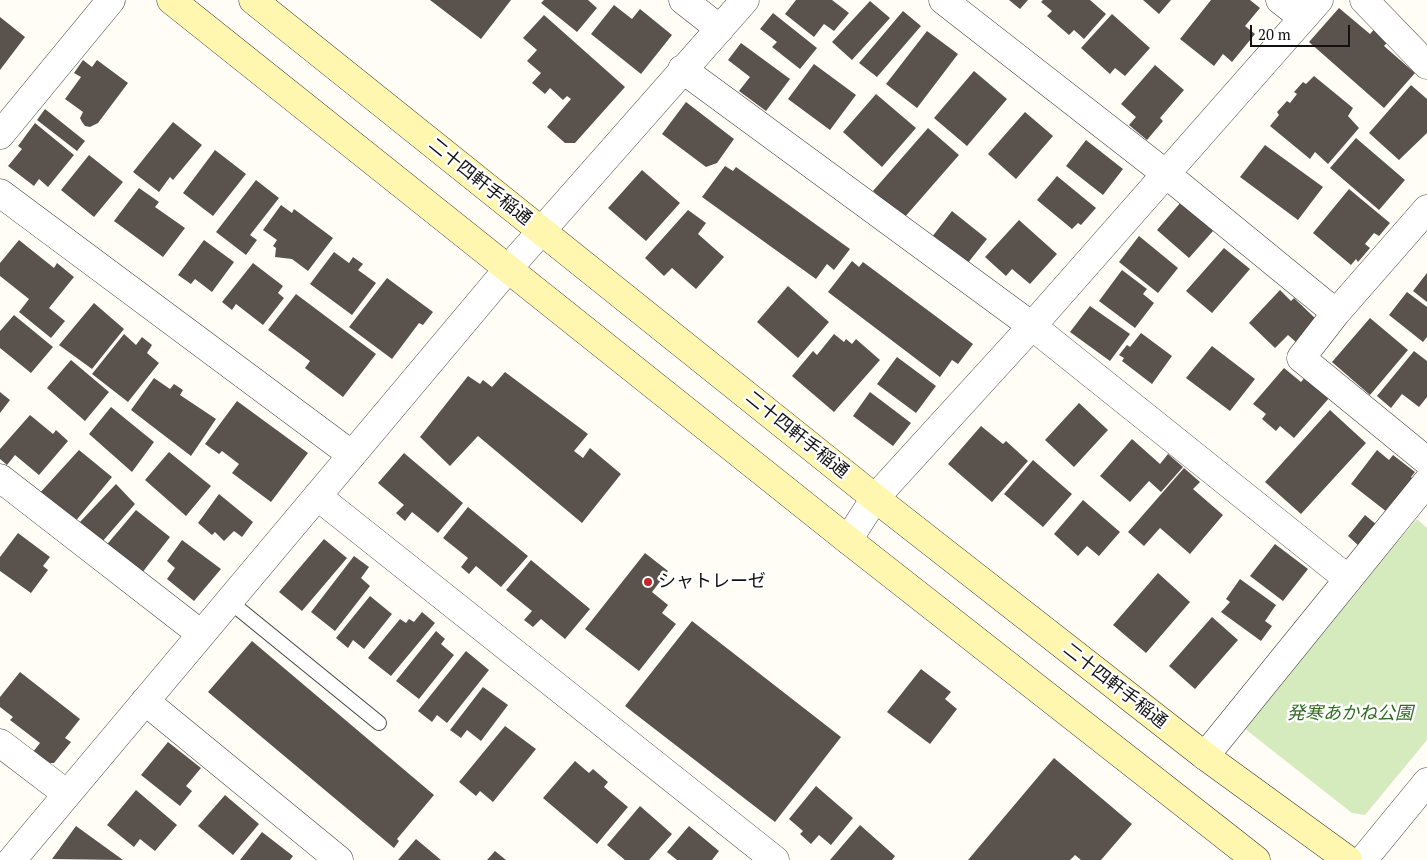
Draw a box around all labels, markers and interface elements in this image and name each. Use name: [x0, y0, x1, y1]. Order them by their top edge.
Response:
scale bar: [1252, 15, 1352, 47]
text: 20 m: [1258, 24, 1291, 44]
street label: 二十四軒手稲通: [424, 134, 536, 230]
street label: 二十四軒手稲通: [741, 387, 853, 483]
place label: シャトレーゼ: [658, 571, 766, 593]
marker: シャトレーゼ: [642, 576, 654, 588]
street label: 二十四軒手稲通: [1059, 639, 1171, 733]
park label: 発寒あかね公園: [1287, 703, 1413, 725]

